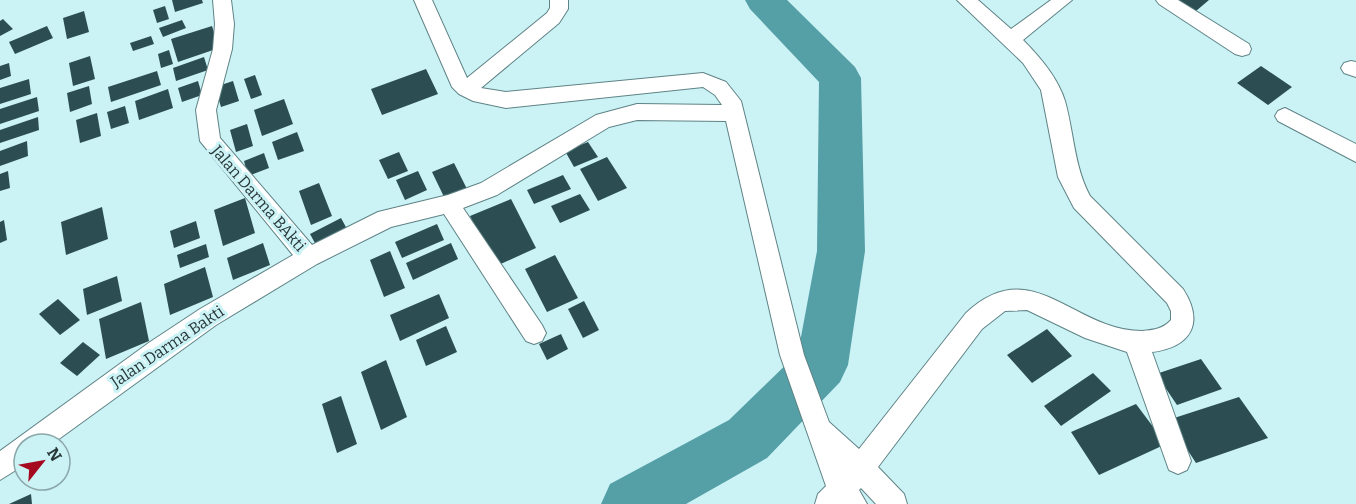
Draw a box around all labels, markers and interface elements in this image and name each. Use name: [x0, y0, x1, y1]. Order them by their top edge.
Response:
street label: Jalan Darma BAkti: [207, 141, 310, 255]
street label: Jalan Darma Bakti: [106, 301, 228, 392]
north arrow: [12, 432, 72, 492]
text: N: [43, 444, 66, 465]

